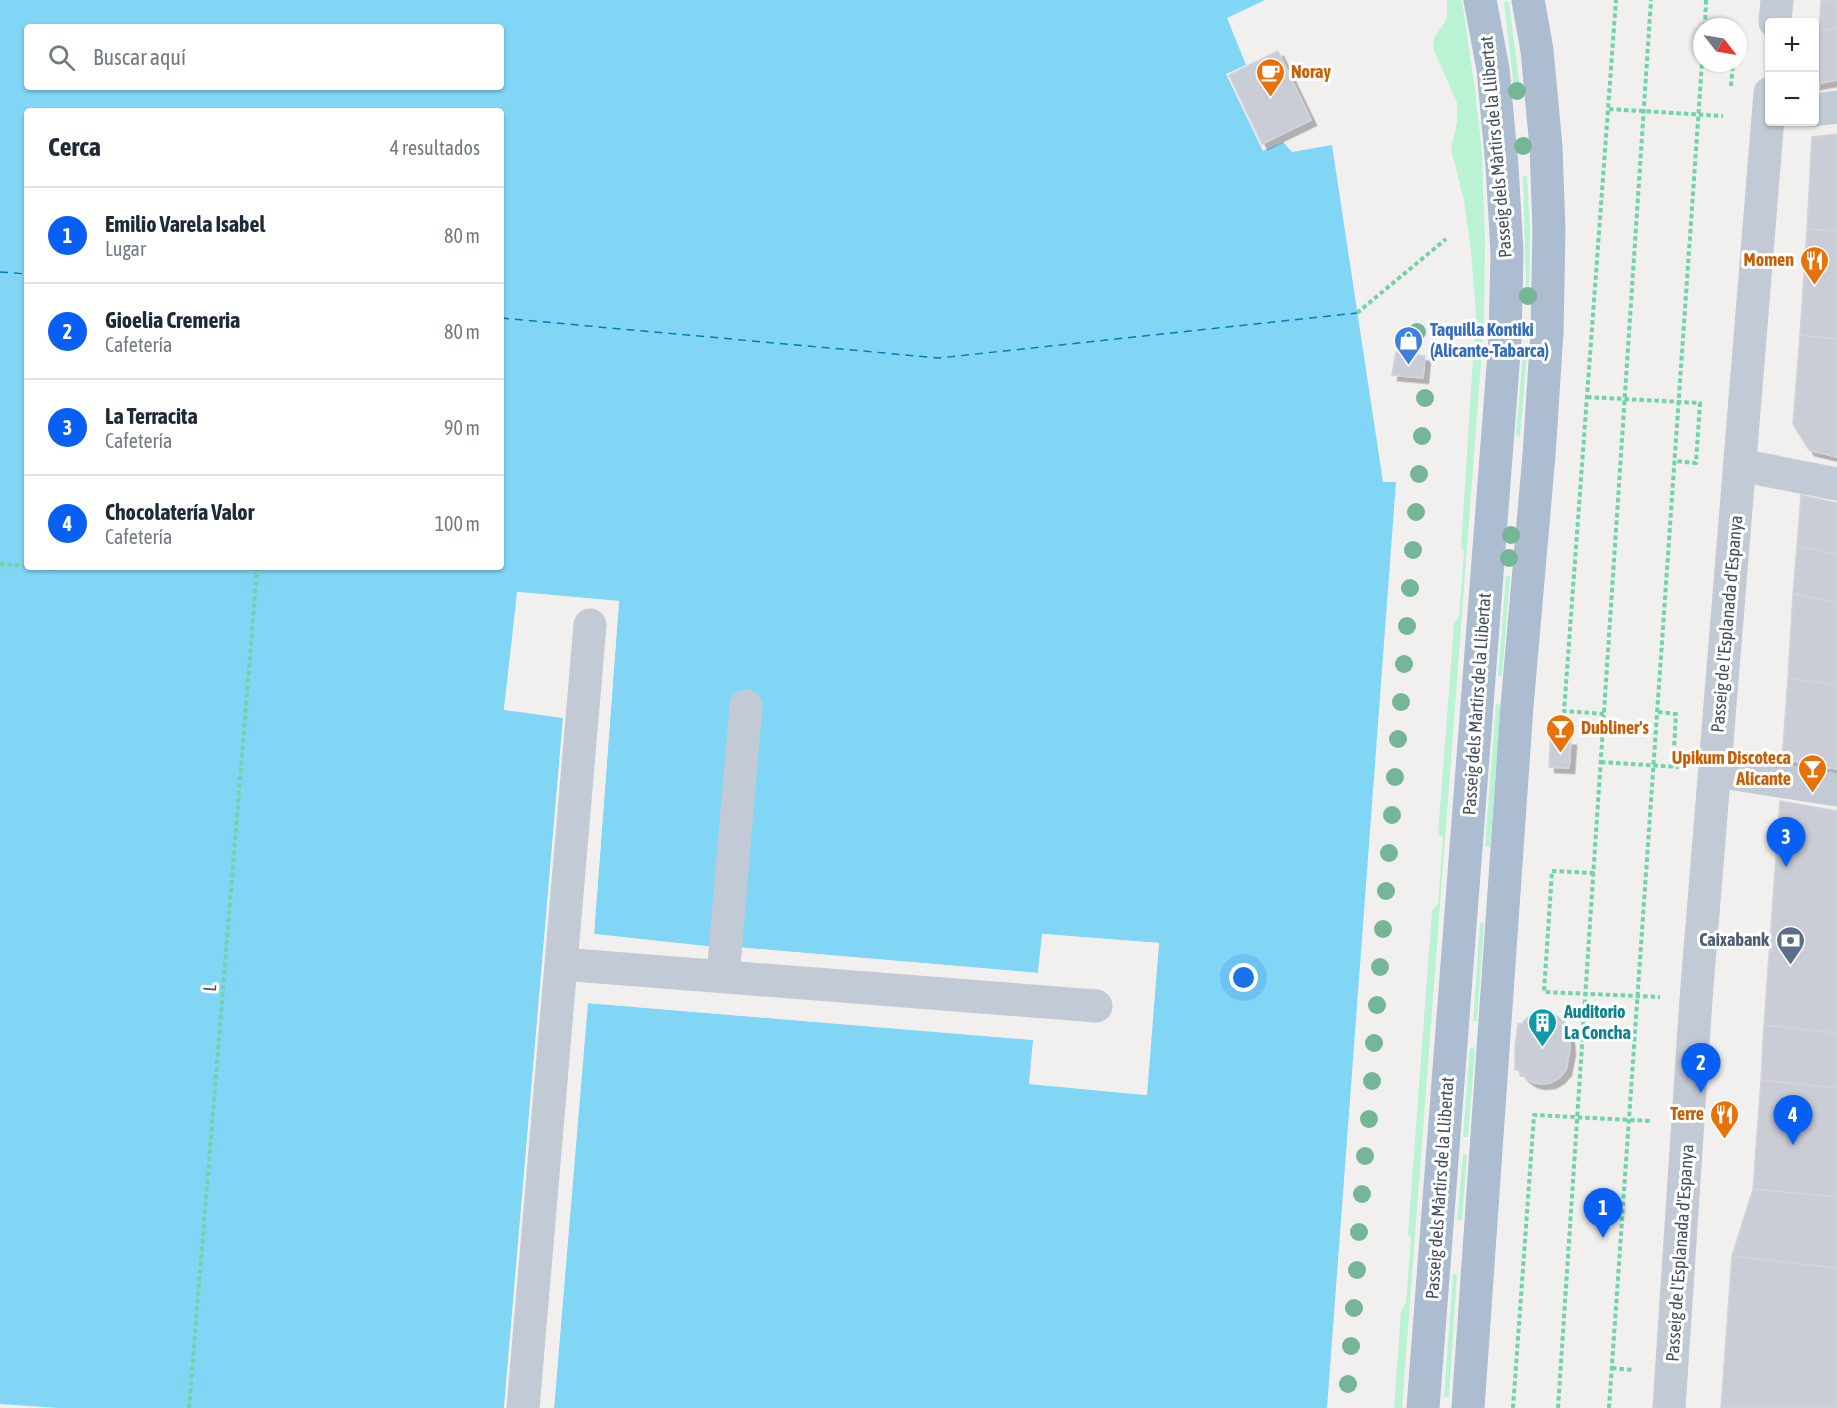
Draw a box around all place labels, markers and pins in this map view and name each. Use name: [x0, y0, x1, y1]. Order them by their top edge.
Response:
cafe icon: Noray: [1254, 56, 1286, 98]
place label: Noray: [1291, 61, 1331, 82]
restaurant icon: Momen: [1799, 244, 1831, 286]
place label: Momen: [1744, 249, 1794, 270]
place label: Taquilla Kontiki (Alicante-Tabarca): [1430, 319, 1549, 361]
shop icon: Taquilla Kontiki (Alicante-Tabarca): [1393, 324, 1425, 366]
bar icon: Dubliner's: [1544, 712, 1576, 754]
place label: Dubliner's: [1581, 717, 1649, 738]
place label: Upikum Discoteca Alicante: [1672, 747, 1791, 789]
bar icon: Upikum Discoteca Alicante: [1796, 752, 1828, 794]
pin: 3: [1766, 818, 1806, 867]
bank icon: Caixabank: [1774, 924, 1806, 966]
place label: Caixabank: [1699, 929, 1770, 950]
place label: Auditorio La Concha: [1563, 1001, 1631, 1043]
building icon: Auditorio La Concha: [1527, 1006, 1559, 1048]
pin: 2: [1682, 1044, 1720, 1093]
pin: 4: [1774, 1096, 1812, 1145]
restaurant icon: Terre: [1709, 1098, 1741, 1140]
place label: Terre: [1670, 1103, 1704, 1124]
pin: 1: [1584, 1188, 1622, 1238]

